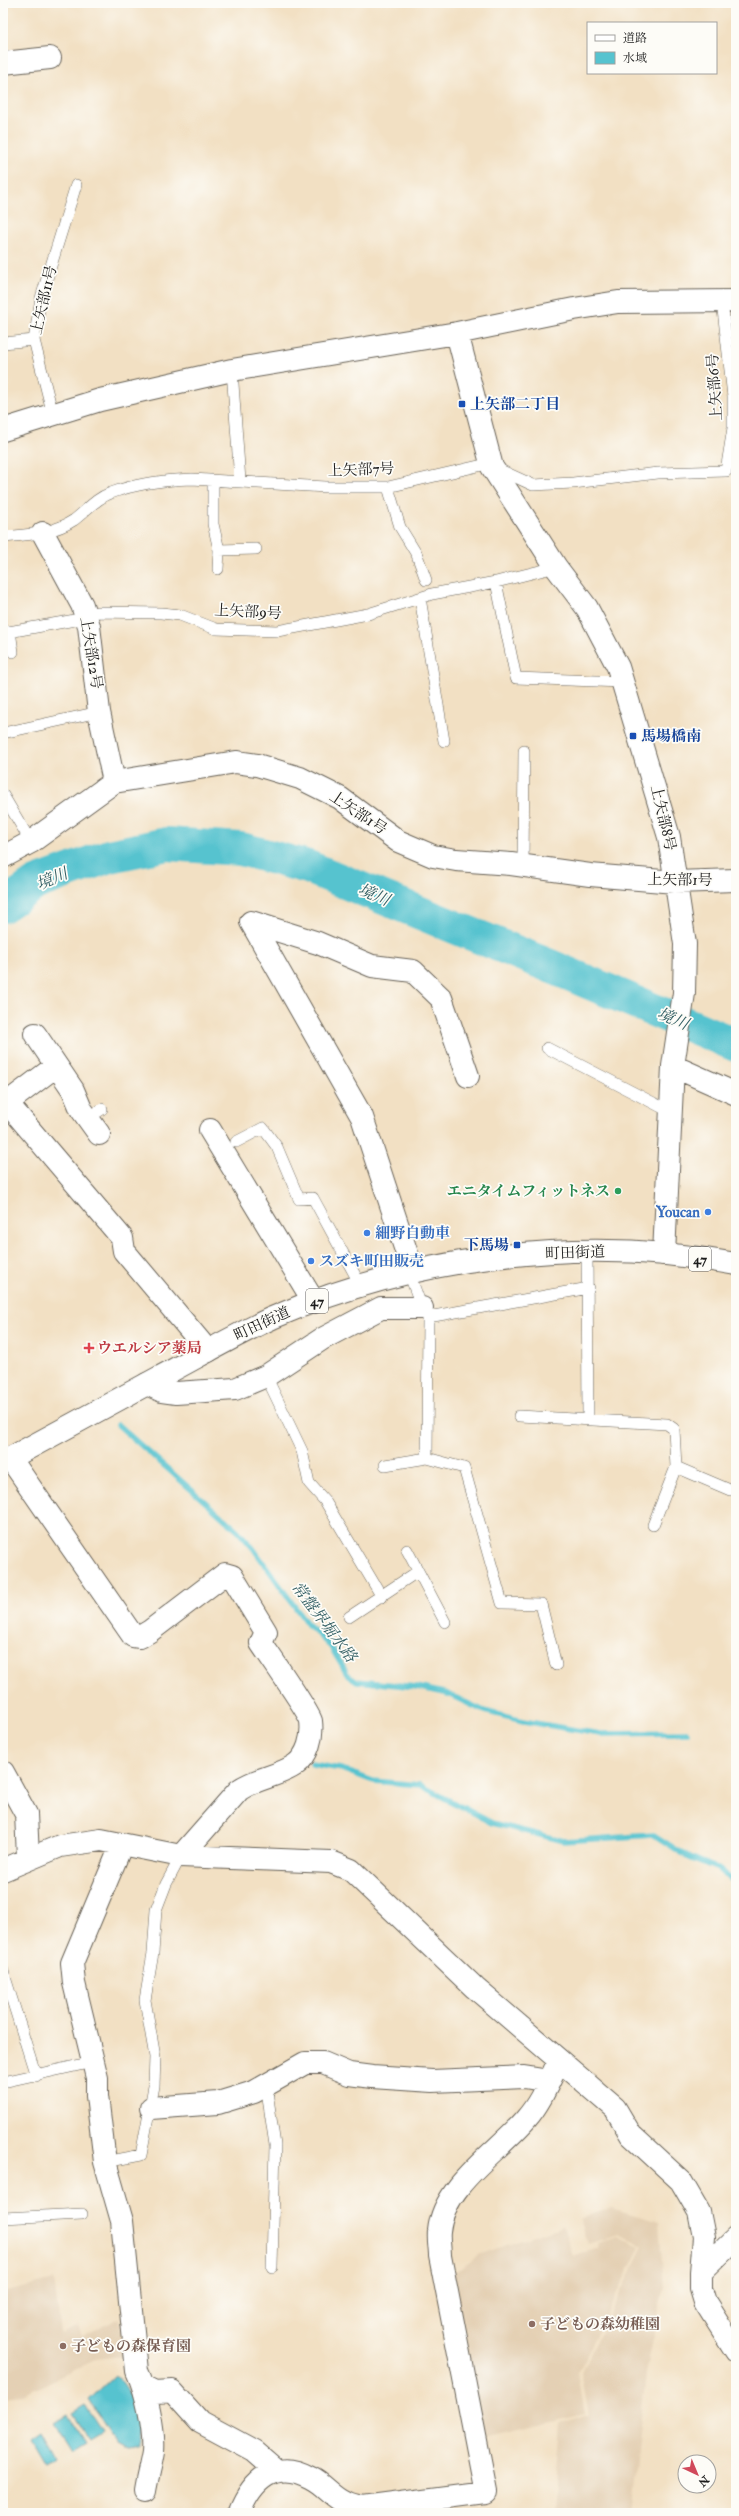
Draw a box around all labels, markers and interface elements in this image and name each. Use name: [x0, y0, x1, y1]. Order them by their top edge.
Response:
legend: [587, 22, 717, 74]
text: 道路: [623, 31, 647, 46]
text: 水域: [623, 51, 647, 66]
street label: 上矢部11号: [27, 263, 61, 337]
street label: 上矢部6号: [703, 353, 727, 421]
place label: 上矢部二丁目: [470, 395, 560, 414]
marker: 上矢部二丁目: [457, 399, 467, 409]
street label: 上矢部7号: [327, 459, 395, 481]
street label: 上矢部9号: [214, 601, 282, 623]
street label: 上矢部12号: [76, 615, 106, 691]
place label: 馬場橋南: [641, 727, 701, 746]
marker: 馬場橋南: [628, 731, 638, 741]
street label: 上矢部8号: [646, 783, 680, 853]
street label: 上矢部1号: [326, 787, 390, 839]
water label: 境川: [33, 863, 72, 894]
street label: 上矢部1号: [647, 870, 713, 890]
water label: 境川: [355, 880, 394, 911]
water label: 境川: [654, 1004, 693, 1035]
place label: エニタイムフィットネス: [447, 1182, 610, 1201]
marker: エニタイムフィットネス: [613, 1186, 623, 1196]
place label: Youcan: [655, 1203, 700, 1222]
marker: Youcan: [703, 1207, 713, 1217]
place label: 細野自動車: [375, 1224, 450, 1243]
marker: 細野自動車: [362, 1228, 372, 1238]
place label: 下馬場: [464, 1236, 509, 1255]
marker: 下馬場: [512, 1240, 522, 1250]
street label: 町田街道: [545, 1242, 605, 1264]
road number: 47: [689, 1247, 711, 1271]
place label: スズキ町田販売: [319, 1252, 424, 1271]
marker: スズキ町田販売: [306, 1256, 316, 1266]
road number: 47: [306, 1289, 328, 1313]
street label: 町田街道: [231, 1303, 293, 1345]
place label: ウエルシア薬局: [97, 1339, 202, 1358]
marker: ウエルシア薬局: [84, 1343, 94, 1353]
water label: 常盤界堀水路: [287, 1578, 361, 1667]
place label: 子どもの森幼稚園: [540, 2315, 660, 2334]
marker: 子どもの森幼稚園: [527, 2319, 537, 2329]
place label: 子どもの森保育園: [71, 2337, 191, 2356]
marker: 子どもの森保育園: [58, 2341, 68, 2351]
north arrow: [677, 2454, 717, 2494]
text: N: [695, 2472, 712, 2490]

